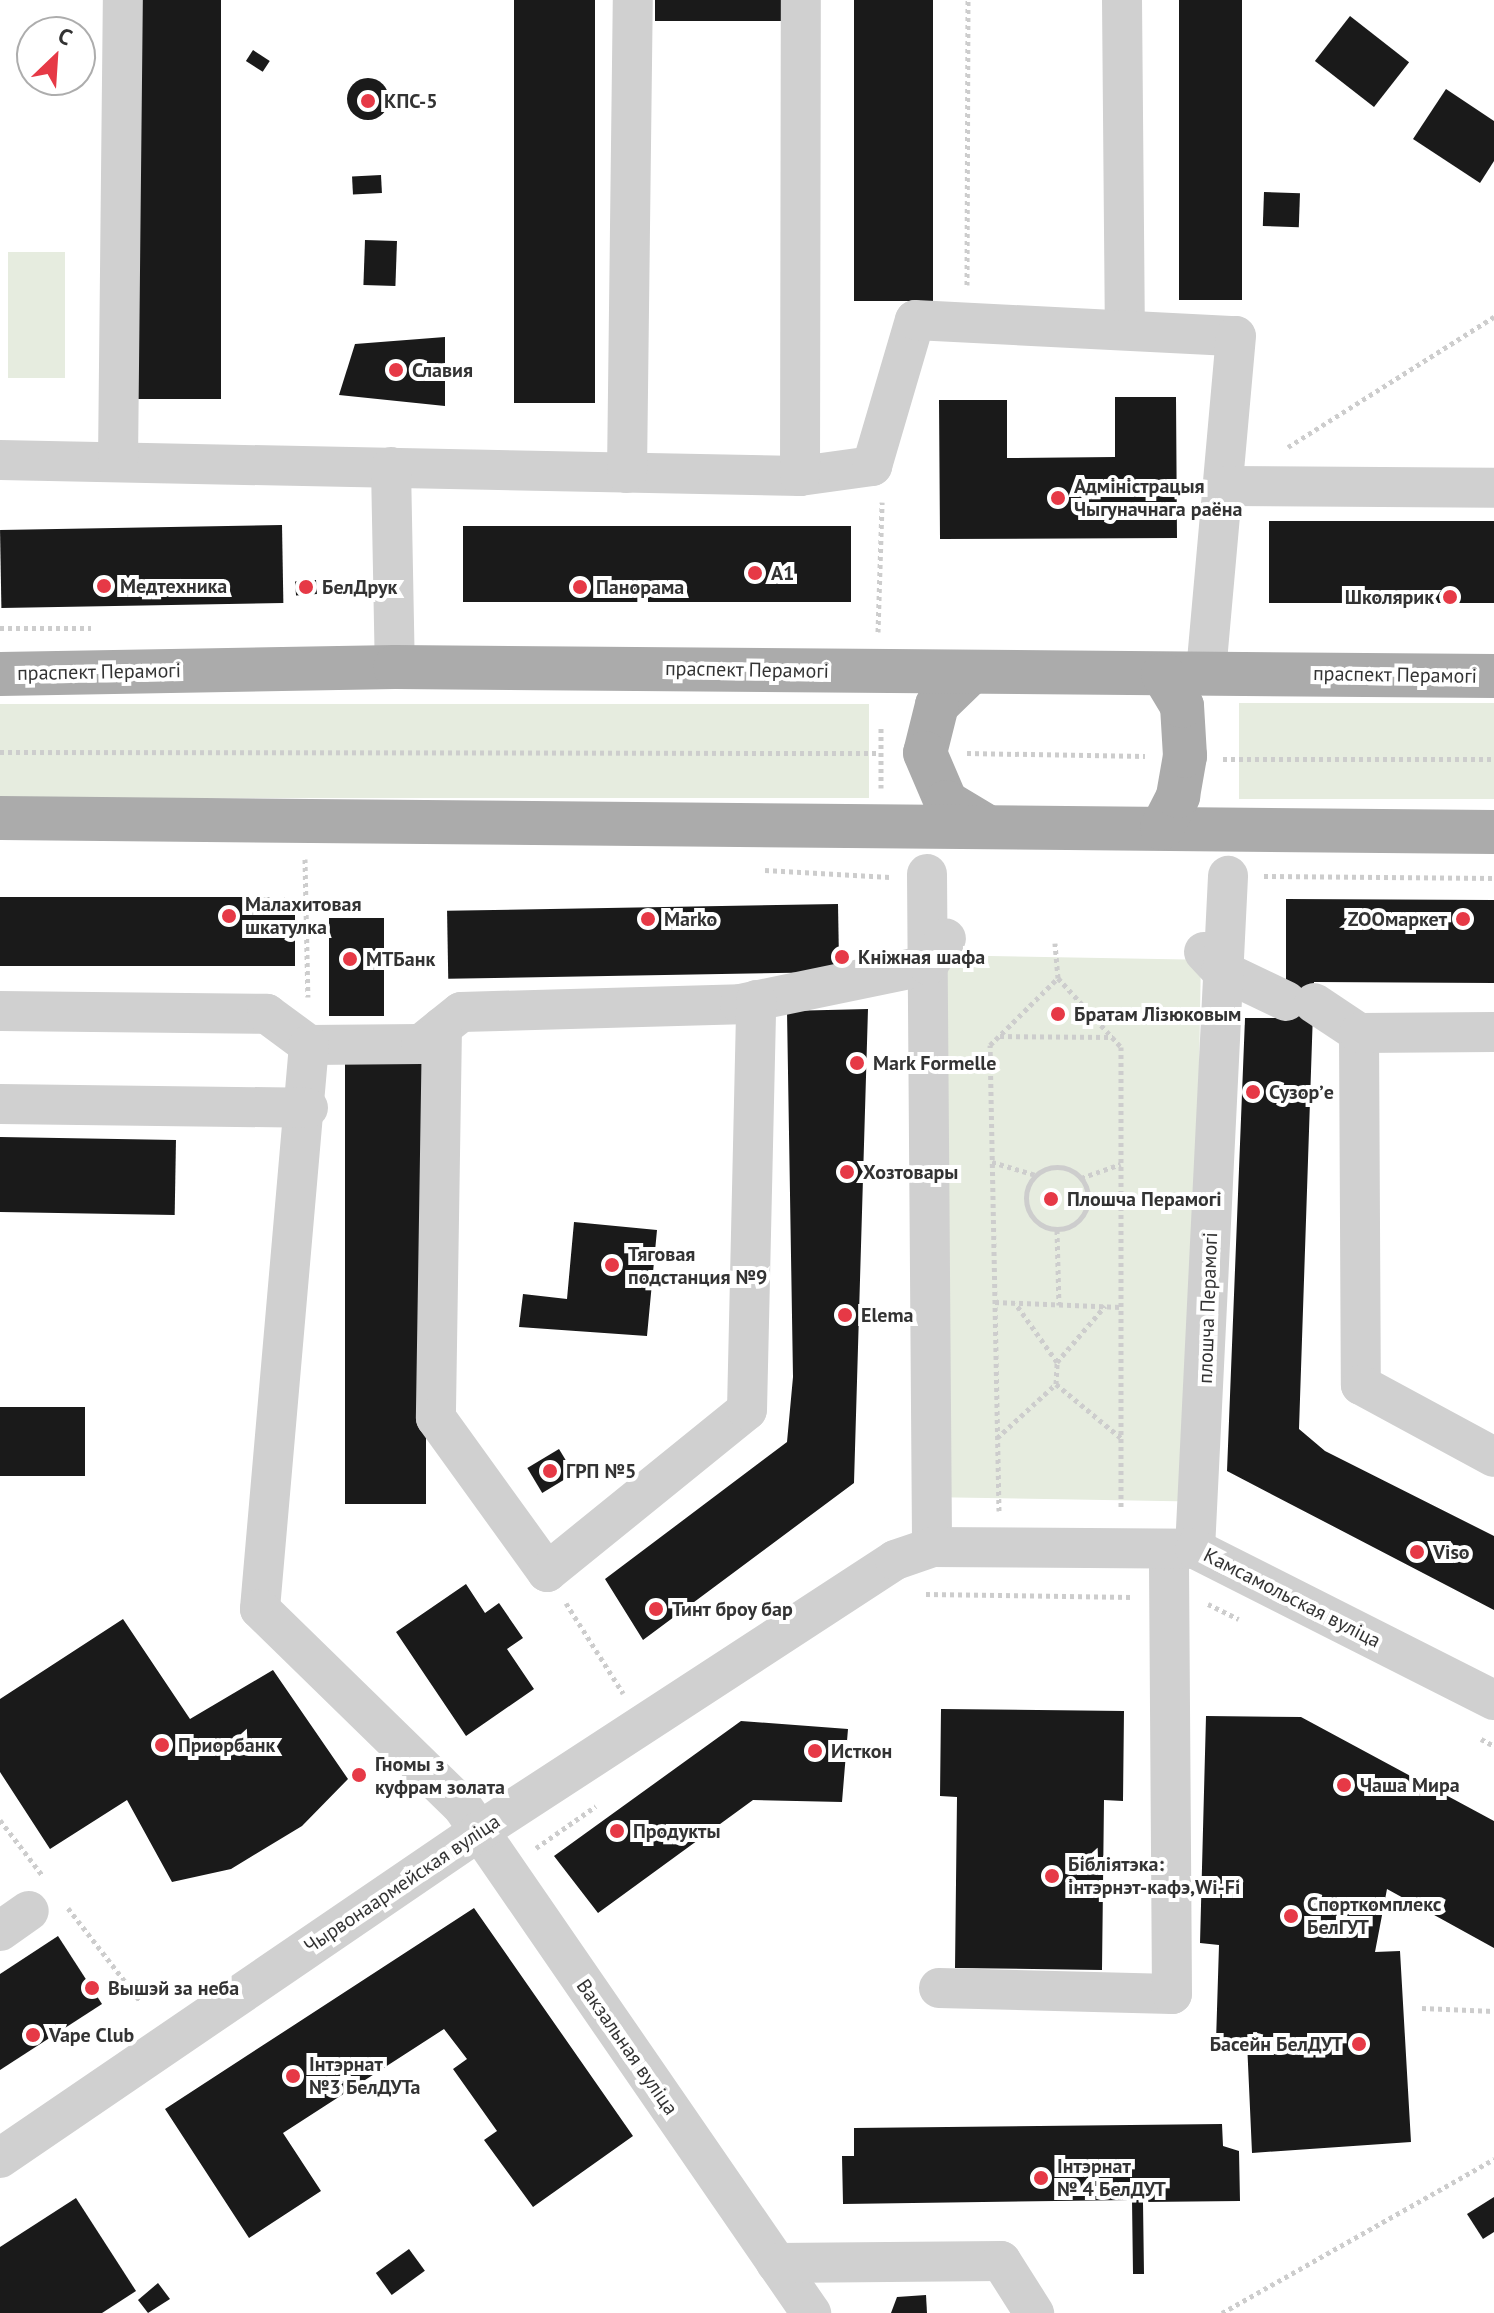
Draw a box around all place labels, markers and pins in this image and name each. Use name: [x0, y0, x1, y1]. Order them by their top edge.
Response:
place label: КПС-5: [384, 89, 438, 113]
marker: КПС-5: [359, 92, 377, 110]
place label: Славия: [412, 358, 473, 382]
marker: Славия: [387, 361, 405, 379]
place label: Адміністрацыя Чыгуначнага раёна: [1074, 474, 1242, 521]
marker: Адміністрацыя Чыгуначнага раёна: [1049, 489, 1067, 507]
place label: A1: [771, 561, 794, 585]
marker: A1: [746, 564, 764, 582]
place label: Медтехника: [120, 574, 227, 598]
place label: БелДрук: [322, 575, 397, 599]
place label: Панорама: [596, 575, 684, 599]
marker: Медтехника: [95, 577, 113, 595]
marker: БелДрук: [297, 578, 315, 596]
marker: Панорама: [571, 578, 589, 596]
place label: Школярик: [1345, 585, 1434, 609]
marker: Школярик: [1441, 588, 1459, 606]
place label: Малахитовая шкатулка: [245, 892, 362, 939]
marker: Малахитовая шкатулка: [220, 907, 238, 925]
place label: Marko: [664, 907, 717, 931]
place label: ZOOмаркет: [1348, 907, 1447, 931]
marker: Marko: [639, 910, 657, 928]
marker: ZOOмаркет: [1454, 910, 1472, 928]
place label: Кніжная шафа: [858, 945, 985, 969]
place label: МТБанк: [366, 947, 435, 971]
marker: Кніжная шафа: [833, 948, 851, 966]
marker: МТБанк: [341, 950, 359, 968]
place label: Братам Лізюковым: [1074, 1002, 1242, 1026]
marker: Братам Лізюковым: [1049, 1005, 1067, 1023]
place label: Mark Formelle: [873, 1051, 997, 1075]
marker: Mark Formelle: [848, 1054, 866, 1072]
place label: Сузорʼе: [1269, 1080, 1334, 1104]
marker: Сузорʼе: [1244, 1083, 1262, 1101]
place label: Хозтовары: [863, 1160, 958, 1184]
marker: Хозтовары: [838, 1163, 856, 1181]
place label: Плошча Перамогі: [1067, 1187, 1222, 1211]
marker: Плошча Перамогі: [1042, 1190, 1060, 1208]
place label: Тяговая подстанция №9: [628, 1242, 767, 1289]
marker: Тяговая подстанция №9: [603, 1256, 621, 1274]
place label: Elema: [861, 1303, 913, 1327]
marker: Elema: [836, 1306, 854, 1324]
place label: ГРП №5: [566, 1459, 636, 1483]
marker: ГРП №5: [541, 1462, 559, 1480]
place label: Viso: [1433, 1540, 1470, 1564]
marker: Viso: [1408, 1543, 1426, 1561]
place label: Тинт броу бар: [672, 1597, 794, 1621]
marker: Тинт броу бар: [647, 1600, 665, 1618]
place label: Приорбанк: [178, 1733, 275, 1757]
marker: Приорбанк: [153, 1736, 171, 1754]
place label: Исткон: [831, 1739, 892, 1763]
marker: Исткон: [806, 1742, 824, 1760]
place label: Гномы з куфрам золата: [375, 1752, 505, 1799]
marker: Гномы з куфрам золата: [350, 1766, 368, 1784]
place label: Чаша Мира: [1360, 1773, 1460, 1797]
marker: Чаша Мира: [1335, 1776, 1353, 1794]
place label: Продукты: [633, 1819, 720, 1843]
marker: Продукты: [608, 1822, 626, 1840]
place label: Бібліятэка: інтэрнэт-кафэ,Wi-Fi: [1068, 1852, 1240, 1899]
marker: Бібліятэка: інтэрнэт-кафэ,Wi-Fi: [1043, 1867, 1061, 1885]
place label: Спорткомплекс БелГУТ: [1307, 1892, 1441, 1939]
marker: Спорткомплекс БелГУТ: [1282, 1907, 1300, 1925]
place label: Вышэй за неба: [108, 1976, 239, 2000]
marker: Вышэй за неба: [83, 1979, 101, 1997]
place label: Vape Club: [49, 2023, 134, 2047]
marker: Vape Club: [24, 2026, 42, 2044]
place label: Басейн БелДУТ: [1210, 2032, 1343, 2056]
marker: Басейн БелДУТ: [1350, 2035, 1368, 2053]
place label: Інтэрнат №3 БелДУТа: [309, 2052, 420, 2099]
marker: Інтэрнат №3 БелДУТа: [284, 2067, 302, 2085]
place label: Інтэрнат № 4 БелДУТ: [1057, 2154, 1166, 2201]
marker: Інтэрнат № 4 БелДУТ: [1032, 2169, 1050, 2187]

